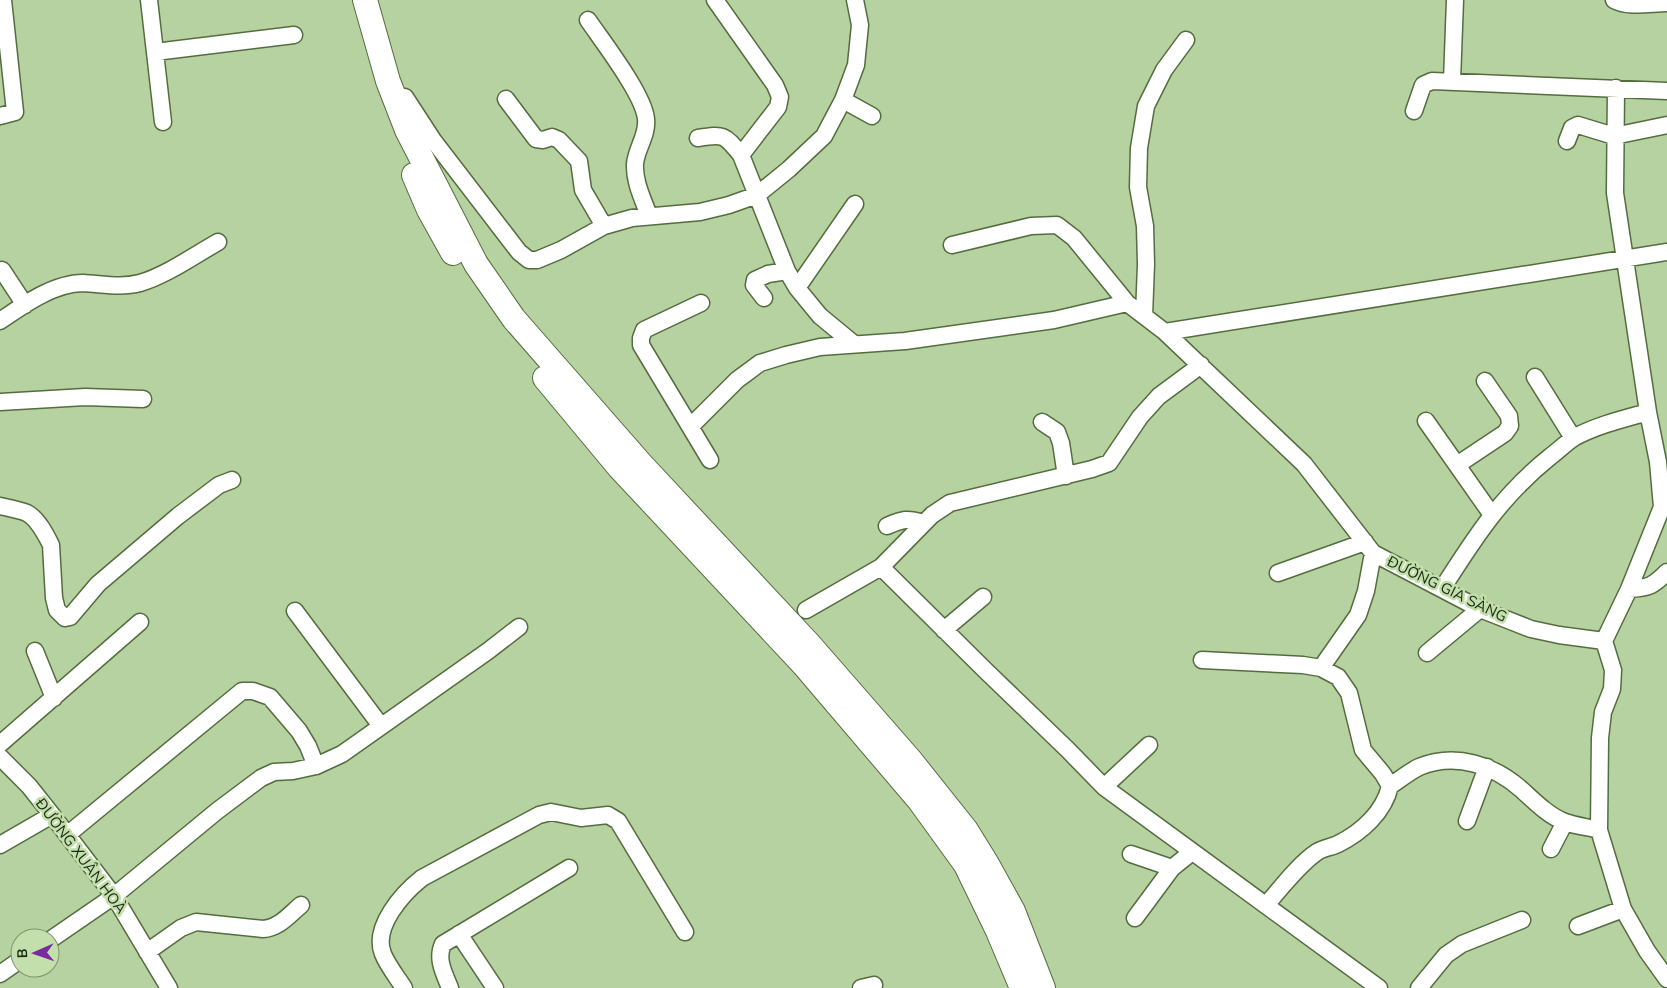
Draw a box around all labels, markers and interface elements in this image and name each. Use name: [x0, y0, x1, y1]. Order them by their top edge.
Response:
street label: ĐƯỜNG GIA SÀNG: [1383, 550, 1511, 627]
street label: ĐƯỜNG XUÂN HOÀ: [30, 793, 132, 918]
north arrow: [10, 928, 60, 978]
text: B: [13, 948, 32, 959]

